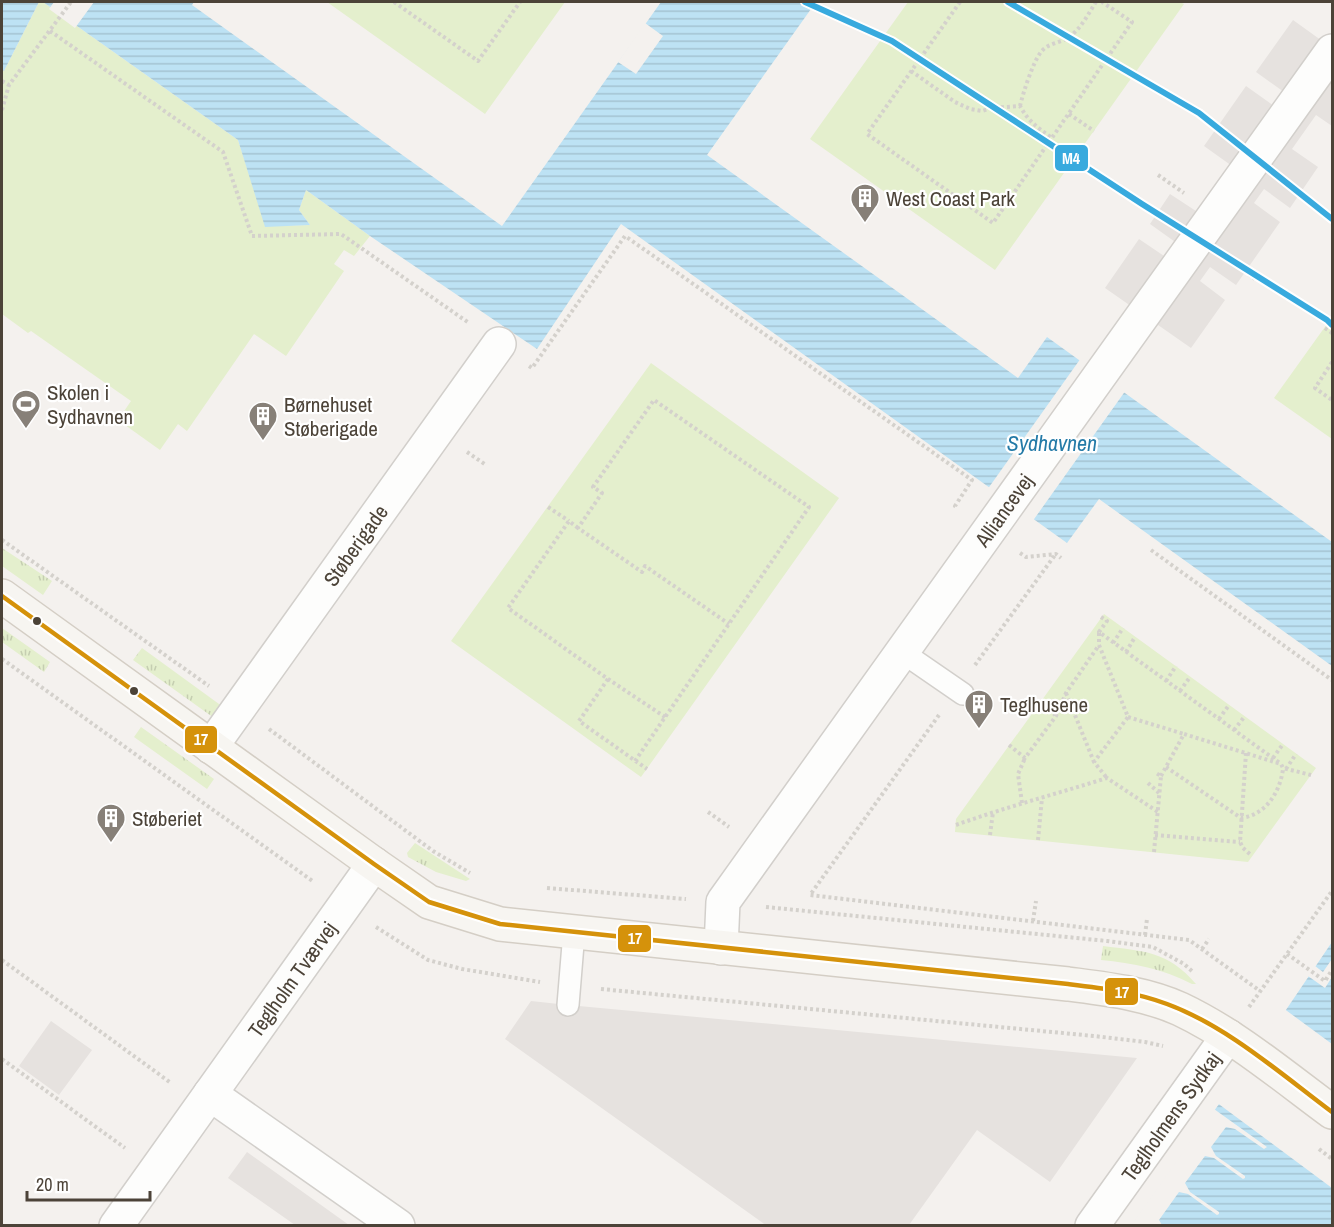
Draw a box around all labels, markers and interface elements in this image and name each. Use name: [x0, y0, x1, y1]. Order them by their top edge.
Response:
line badge: M4: [1054, 144, 1089, 172]
text: M4: [1062, 147, 1081, 169]
building icon: West Coast Park: [849, 182, 881, 224]
place label: West Coast Park: [886, 184, 1015, 213]
place label: Skolen i Sydhavnen: [47, 378, 133, 431]
sports icon: Skolen i Sydhavnen: [10, 388, 42, 430]
place label: Børnehuset Støberigade: [284, 390, 378, 443]
building icon: Børnehuset Støberigade: [247, 400, 279, 442]
water label: Sydhavnen: [1007, 428, 1097, 458]
street label: Alliancevej: [967, 468, 1040, 553]
street label: Støberigade: [316, 499, 394, 592]
unlabelled marker: [31, 615, 43, 627]
unlabelled marker: [128, 685, 140, 697]
building icon: Teglhusene: [963, 688, 995, 730]
place label: Teglhusene: [1000, 690, 1088, 719]
line badge: 17: [184, 725, 218, 754]
text: 17: [194, 728, 208, 750]
building icon: Støberiet: [95, 802, 127, 844]
place label: Støberiet: [132, 804, 202, 833]
street label: Teglholm Tværvej: [241, 916, 343, 1043]
line badge: 17: [617, 924, 652, 953]
text: 17: [628, 927, 642, 949]
line badge: 17: [1104, 977, 1139, 1006]
text: 17: [1115, 981, 1129, 1003]
street label: Teglholmens Sydkaj: [1114, 1045, 1227, 1187]
scale bar: [27, 1164, 150, 1202]
text: 20 m: [36, 1172, 69, 1197]

